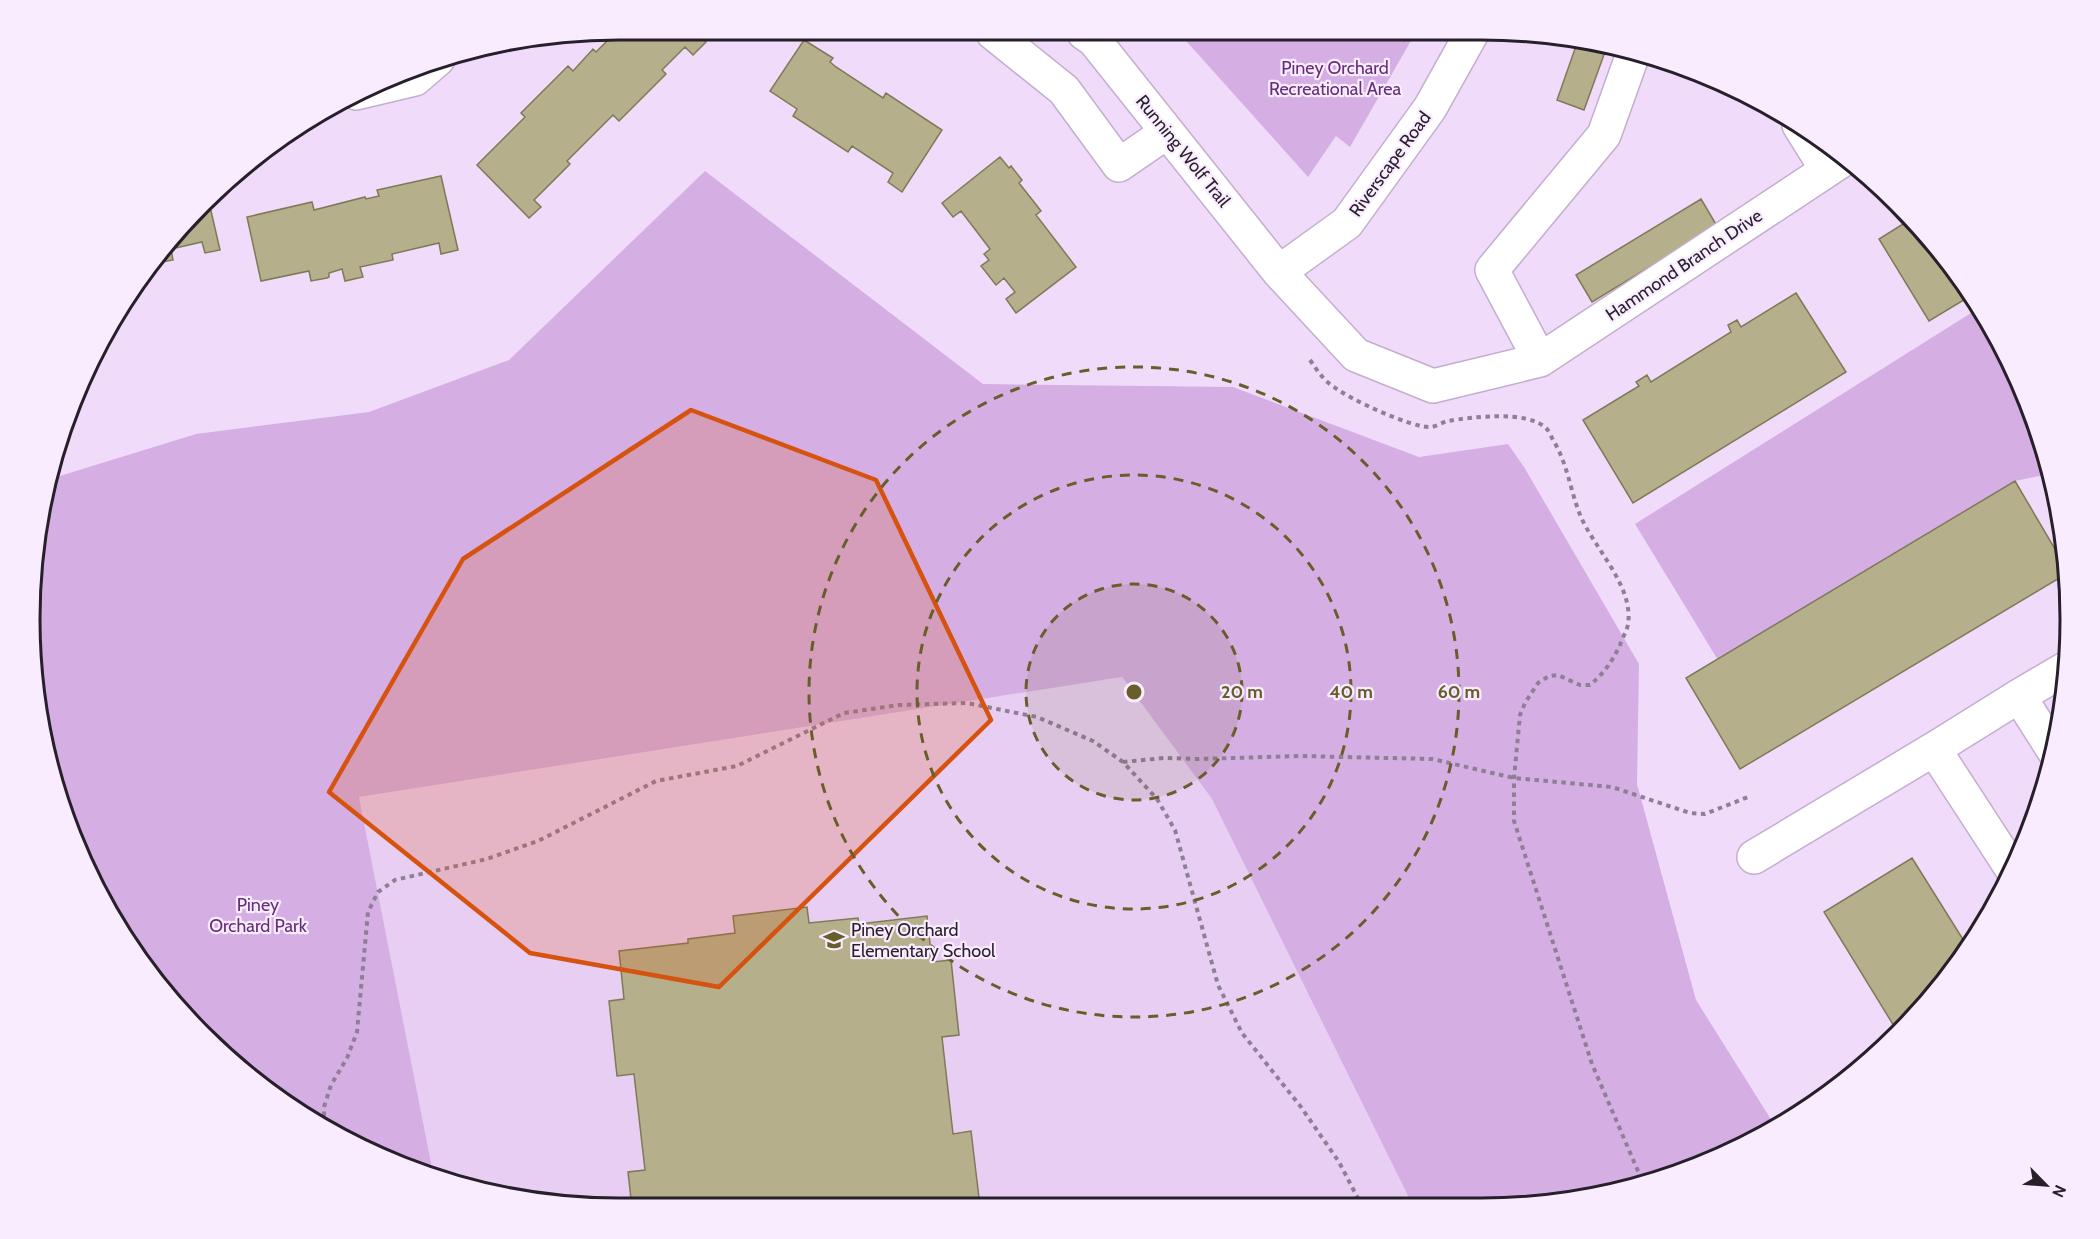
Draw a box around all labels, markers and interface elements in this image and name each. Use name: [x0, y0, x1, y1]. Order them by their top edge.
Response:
park label: Piney Orchard Recreational Area: [1269, 57, 1401, 100]
street label: Running Wolf Trail: [1131, 91, 1235, 212]
street label: Riverscape Road: [1344, 107, 1436, 221]
street label: Hammond Branch Drive: [1602, 204, 1766, 326]
text: 20 m: [1221, 681, 1263, 703]
text: 40 m: [1329, 681, 1373, 703]
text: 60 m: [1438, 681, 1480, 703]
centre of rings: [1124, 682, 1144, 702]
park label: Piney Orchard Park: [209, 894, 308, 937]
place label: Piney Orchard Elementary School: [851, 919, 996, 962]
school or university icon: Piney Orchard Elementary School: [822, 928, 846, 952]
north arrow: [2016, 1155, 2076, 1215]
text: N: [2048, 1182, 2070, 1200]

